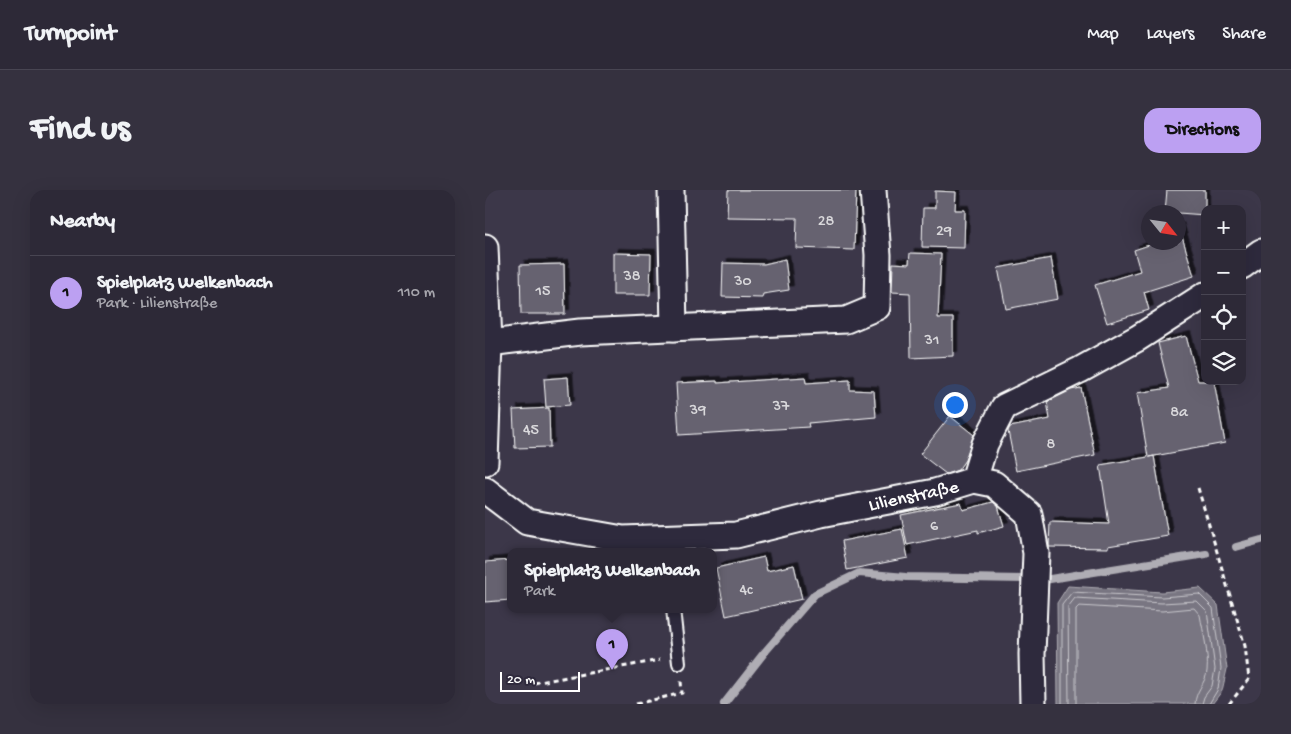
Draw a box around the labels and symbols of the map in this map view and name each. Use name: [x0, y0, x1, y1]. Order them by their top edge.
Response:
north arrow: [1141, 205, 1186, 250]
house number: 28: [818, 213, 835, 232]
house number: 29: [936, 223, 952, 242]
house number: 38: [622, 268, 641, 287]
house number: 30: [733, 273, 752, 292]
house number: 15: [535, 283, 550, 302]
house number: 31: [924, 332, 939, 351]
your location: [942, 392, 968, 418]
house number: 37: [772, 398, 790, 417]
house number: 39: [689, 402, 706, 421]
house number: 8a: [1170, 404, 1189, 423]
house number: 45: [523, 422, 539, 441]
house number: 8: [1047, 436, 1056, 455]
street label: Lilienstraße: [867, 477, 961, 518]
house number: 6: [930, 518, 939, 537]
house number: 4c: [739, 582, 753, 601]
pin: 1: [596, 629, 628, 670]
scale bar: [500, 669, 580, 692]

